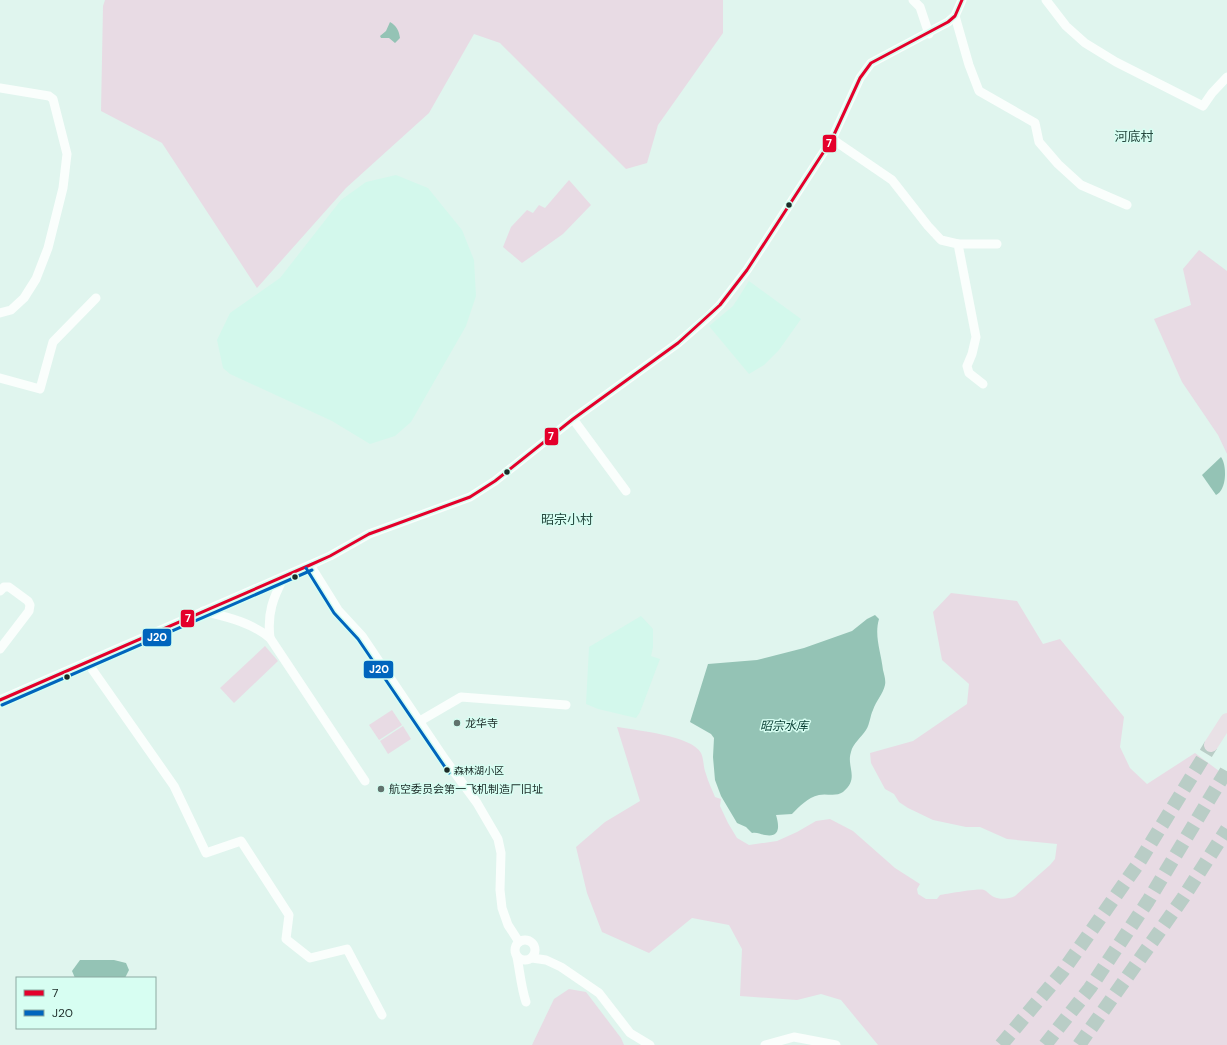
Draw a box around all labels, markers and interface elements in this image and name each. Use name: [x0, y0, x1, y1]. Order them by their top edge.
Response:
district label: 河底村: [1114, 128, 1154, 145]
line badge: 7: [822, 134, 837, 153]
text: 7: [826, 136, 832, 150]
unlabelled marker: [784, 200, 794, 210]
line badge: 7: [544, 427, 559, 446]
text: 7: [548, 429, 554, 443]
unlabelled marker: [502, 467, 512, 477]
district label: 昭宗小村: [541, 511, 593, 528]
unlabelled marker: [290, 572, 300, 582]
line badge: 7: [180, 609, 195, 628]
text: 7: [185, 611, 191, 625]
line badge: J20: [142, 628, 172, 647]
text: J20: [147, 630, 167, 644]
line badge: J20: [363, 660, 394, 679]
text: J20: [369, 662, 389, 676]
unlabelled marker: [62, 672, 72, 682]
place label: 龙华寺: [465, 716, 498, 730]
marker: 龙华寺: [452, 718, 462, 728]
water label: 昭宗水库: [760, 718, 810, 734]
place label: 森林湖小区: [454, 764, 504, 777]
marker: 森林湖小区: [442, 765, 452, 775]
place label: 航空委员会第一飞机制造厂旧址: [389, 782, 543, 796]
marker: 航空委员会第一飞机制造厂旧址: [376, 784, 386, 794]
legend: [16, 977, 156, 1029]
text: 7: [52, 985, 58, 1001]
text: J20: [52, 1005, 73, 1021]

